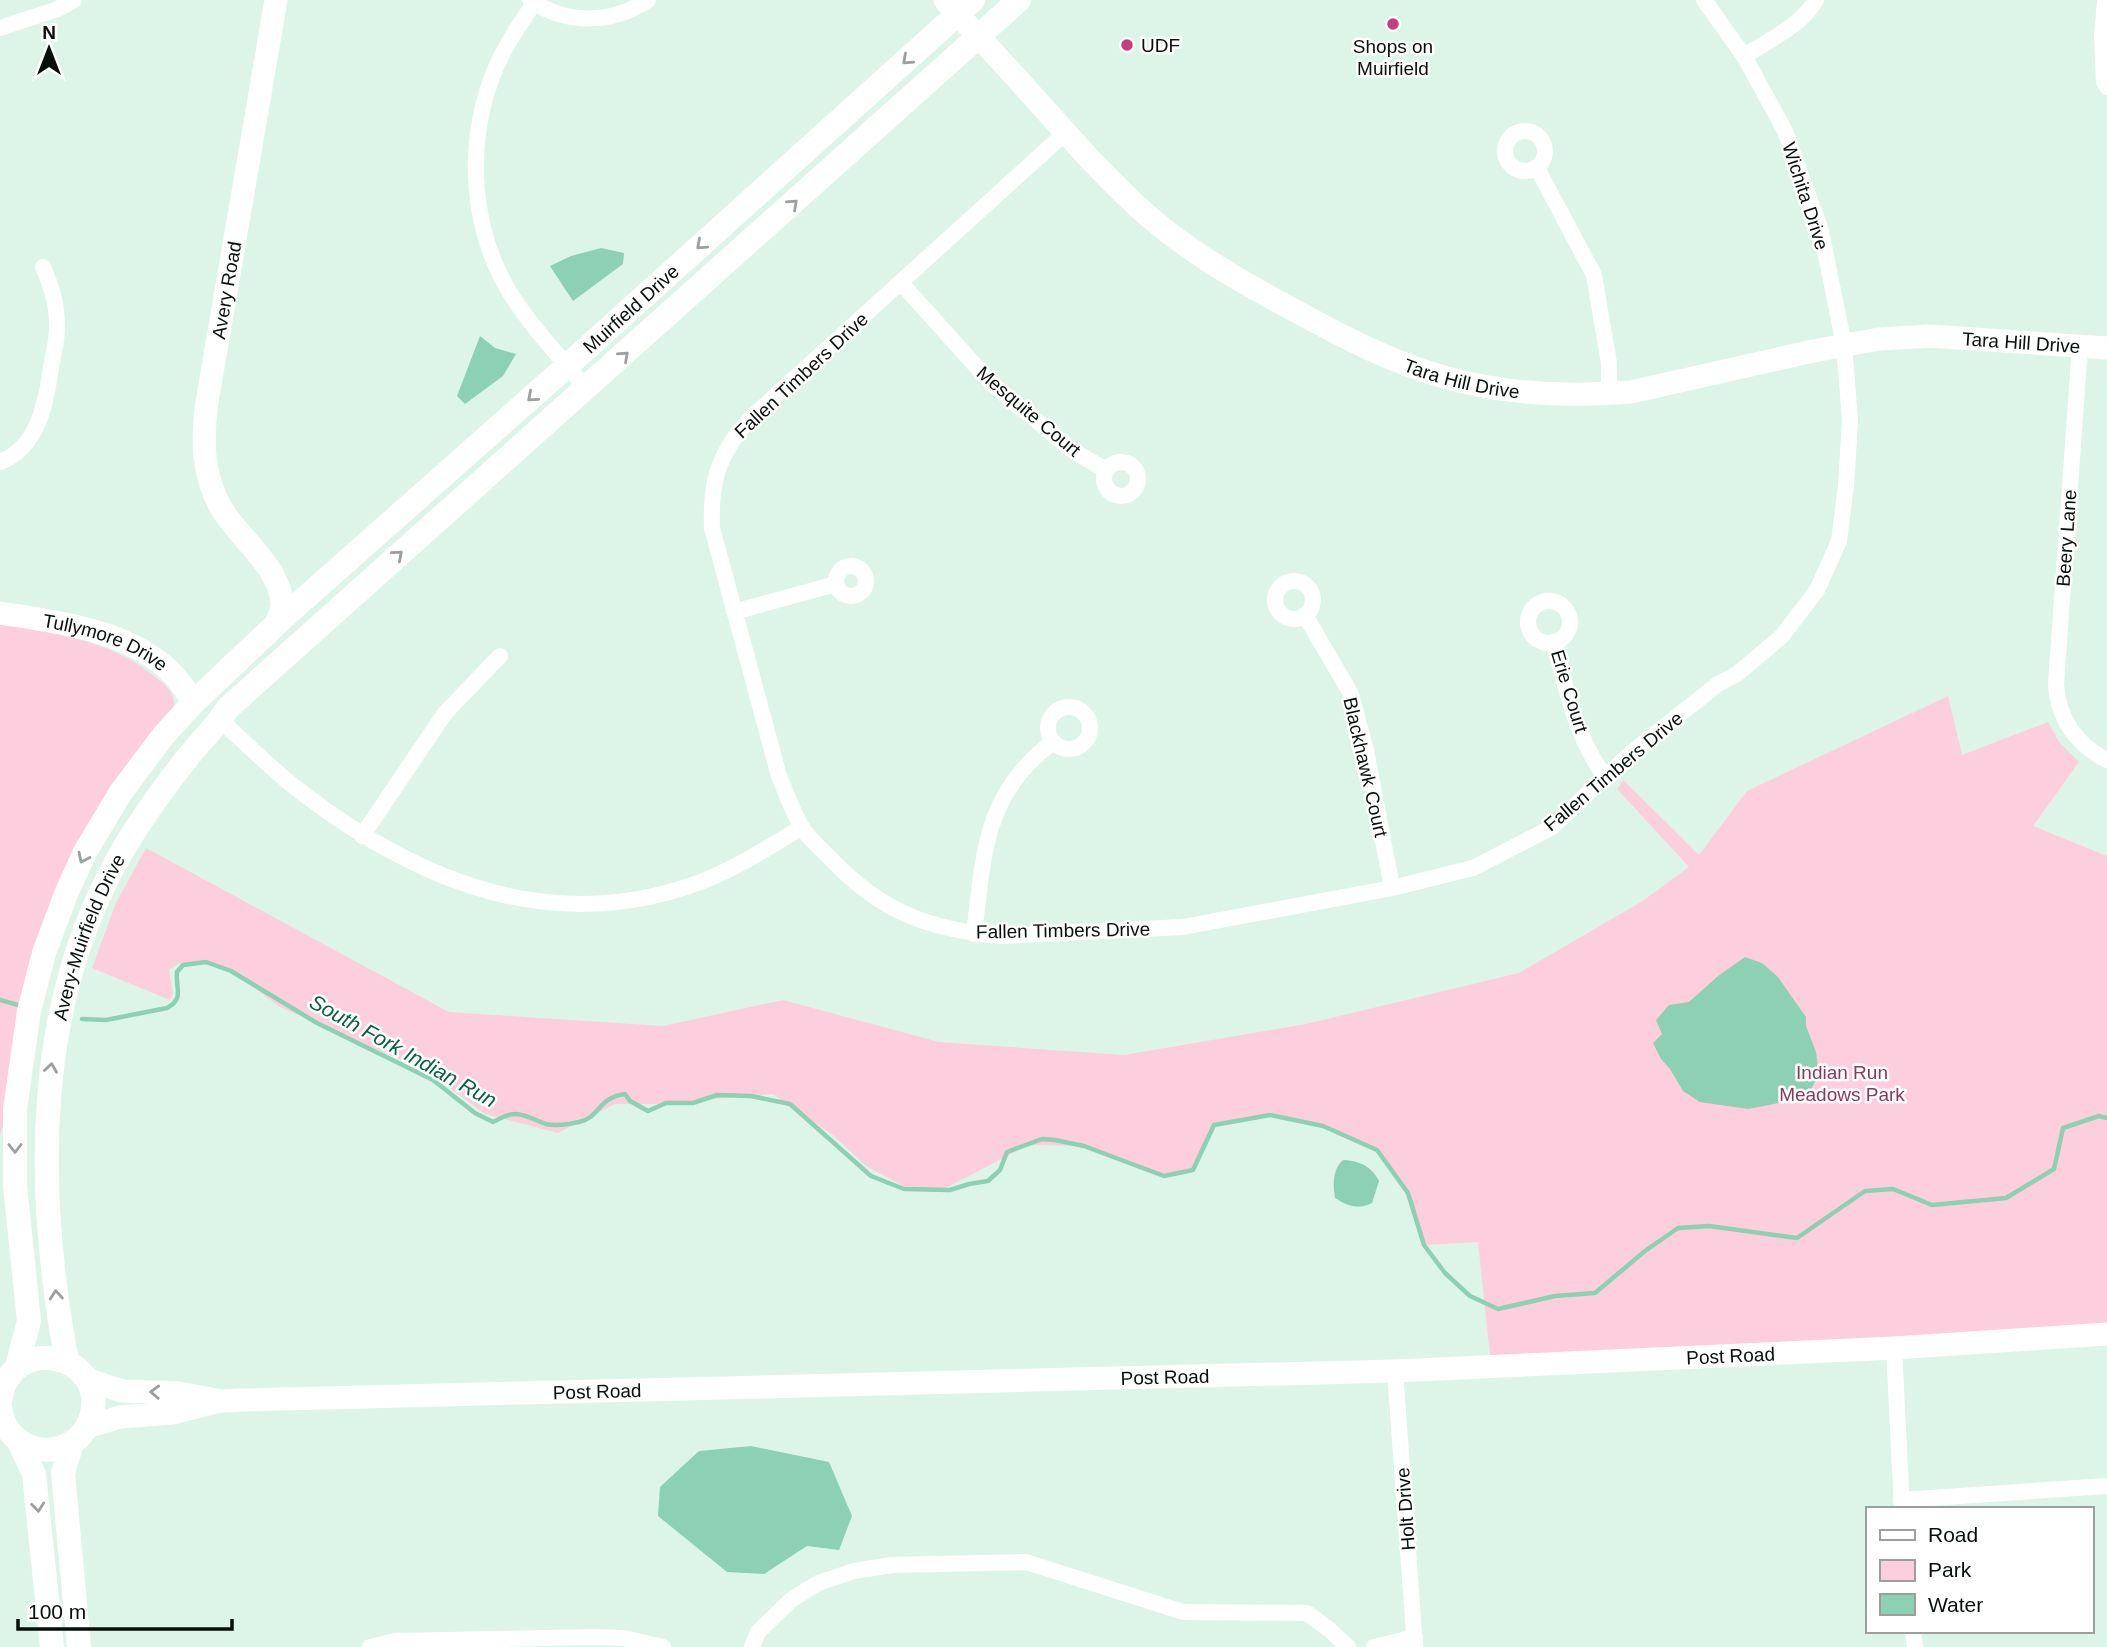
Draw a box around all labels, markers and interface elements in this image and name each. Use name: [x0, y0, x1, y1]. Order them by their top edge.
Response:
north arrow: [14, 14, 84, 84]
marker: Shops on Muirfield: [1385, 16, 1401, 32]
text: N: [42, 22, 56, 43]
place label: UDF: [1141, 35, 1180, 56]
place label: Shops on Muirfield: [1353, 36, 1433, 79]
marker: UDF: [1119, 37, 1135, 53]
one-way arrow: [902, 52, 915, 64]
street label: Wichita Drive: [1778, 140, 1833, 253]
one-way arrow: [785, 200, 798, 212]
one-way arrow: [696, 237, 709, 249]
street label: Avery Road: [208, 240, 245, 341]
street label: Muirfield Drive: [579, 260, 683, 357]
street label: Fallen Timbers Drive: [730, 308, 872, 442]
street label: Tara Hill Drive: [1962, 328, 2081, 357]
one-way arrow: [616, 352, 629, 364]
street label: Tara Hill Drive: [1401, 355, 1521, 402]
street label: Mesquite Court: [973, 362, 1085, 461]
one-way arrow: [527, 389, 540, 401]
street label: Beery Lane: [2053, 489, 2080, 587]
one-way arrow: [390, 551, 403, 563]
street label: Tullymore Drive: [41, 610, 172, 675]
street label: Erie Court: [1547, 647, 1592, 736]
street label: Blackhawk Court: [1339, 695, 1392, 840]
street label: Fallen Timbers Drive: [1540, 707, 1687, 835]
street label: Avery-Muirfield Drive: [50, 851, 129, 1022]
one-way arrow: [77, 851, 91, 863]
street label: Fallen Timbers Drive: [976, 918, 1150, 943]
water label: South Fork Indian Run: [306, 990, 501, 1112]
one-way arrow: [43, 1062, 58, 1074]
park label: Indian Run Meadows Park: [1779, 1062, 1905, 1105]
one-way arrow: [7, 1143, 23, 1154]
one-way arrow: [49, 1289, 64, 1300]
street label: Post Road: [1686, 1344, 1775, 1369]
street label: Post Road: [1120, 1366, 1210, 1389]
street label: Post Road: [553, 1380, 642, 1403]
one-way arrow: [149, 1384, 160, 1399]
street label: Holt Drive: [1392, 1467, 1419, 1551]
one-way arrow: [30, 1501, 45, 1512]
legend: [1866, 1507, 2093, 1633]
text: Road: [1928, 1523, 1978, 1546]
text: Park: [1928, 1558, 1972, 1581]
scale bar: [18, 1588, 231, 1632]
text: Water: [1928, 1593, 1983, 1616]
text: 100 m: [28, 1600, 86, 1623]

